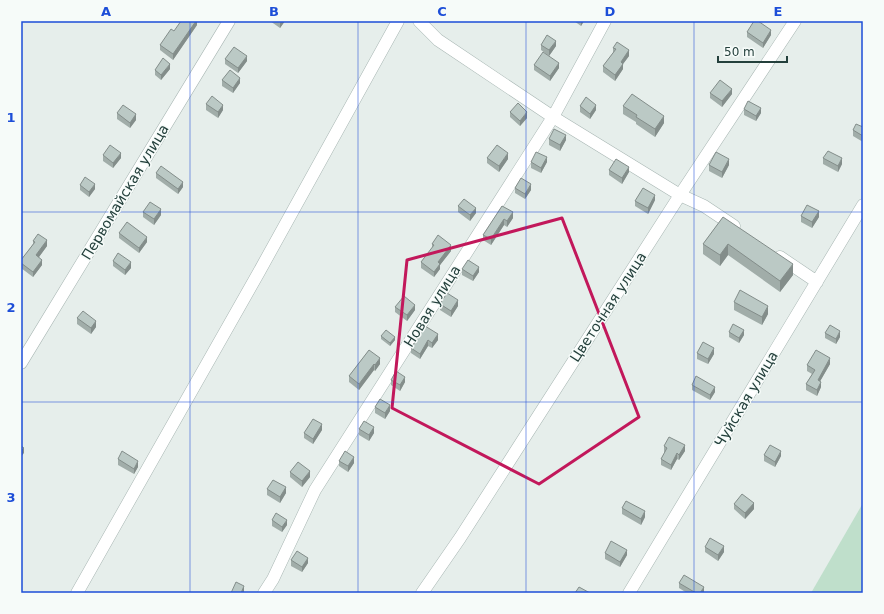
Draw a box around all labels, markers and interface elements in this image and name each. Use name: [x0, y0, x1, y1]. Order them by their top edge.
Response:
text: A: [101, 4, 111, 19]
text: B: [269, 4, 279, 19]
text: C: [437, 4, 447, 19]
text: D: [605, 4, 616, 19]
text: E: [774, 4, 782, 19]
scale bar: [718, 38, 787, 64]
text: 50 m: [724, 45, 755, 59]
text: 1: [6, 110, 16, 125]
street label: Первомайская улица: [78, 121, 172, 263]
street label: Цветочная улица: [566, 249, 650, 365]
street label: Новая улица: [401, 262, 463, 350]
text: 2: [6, 300, 16, 315]
street label: Чуйская улица: [711, 348, 781, 450]
text: 3: [6, 490, 16, 505]

